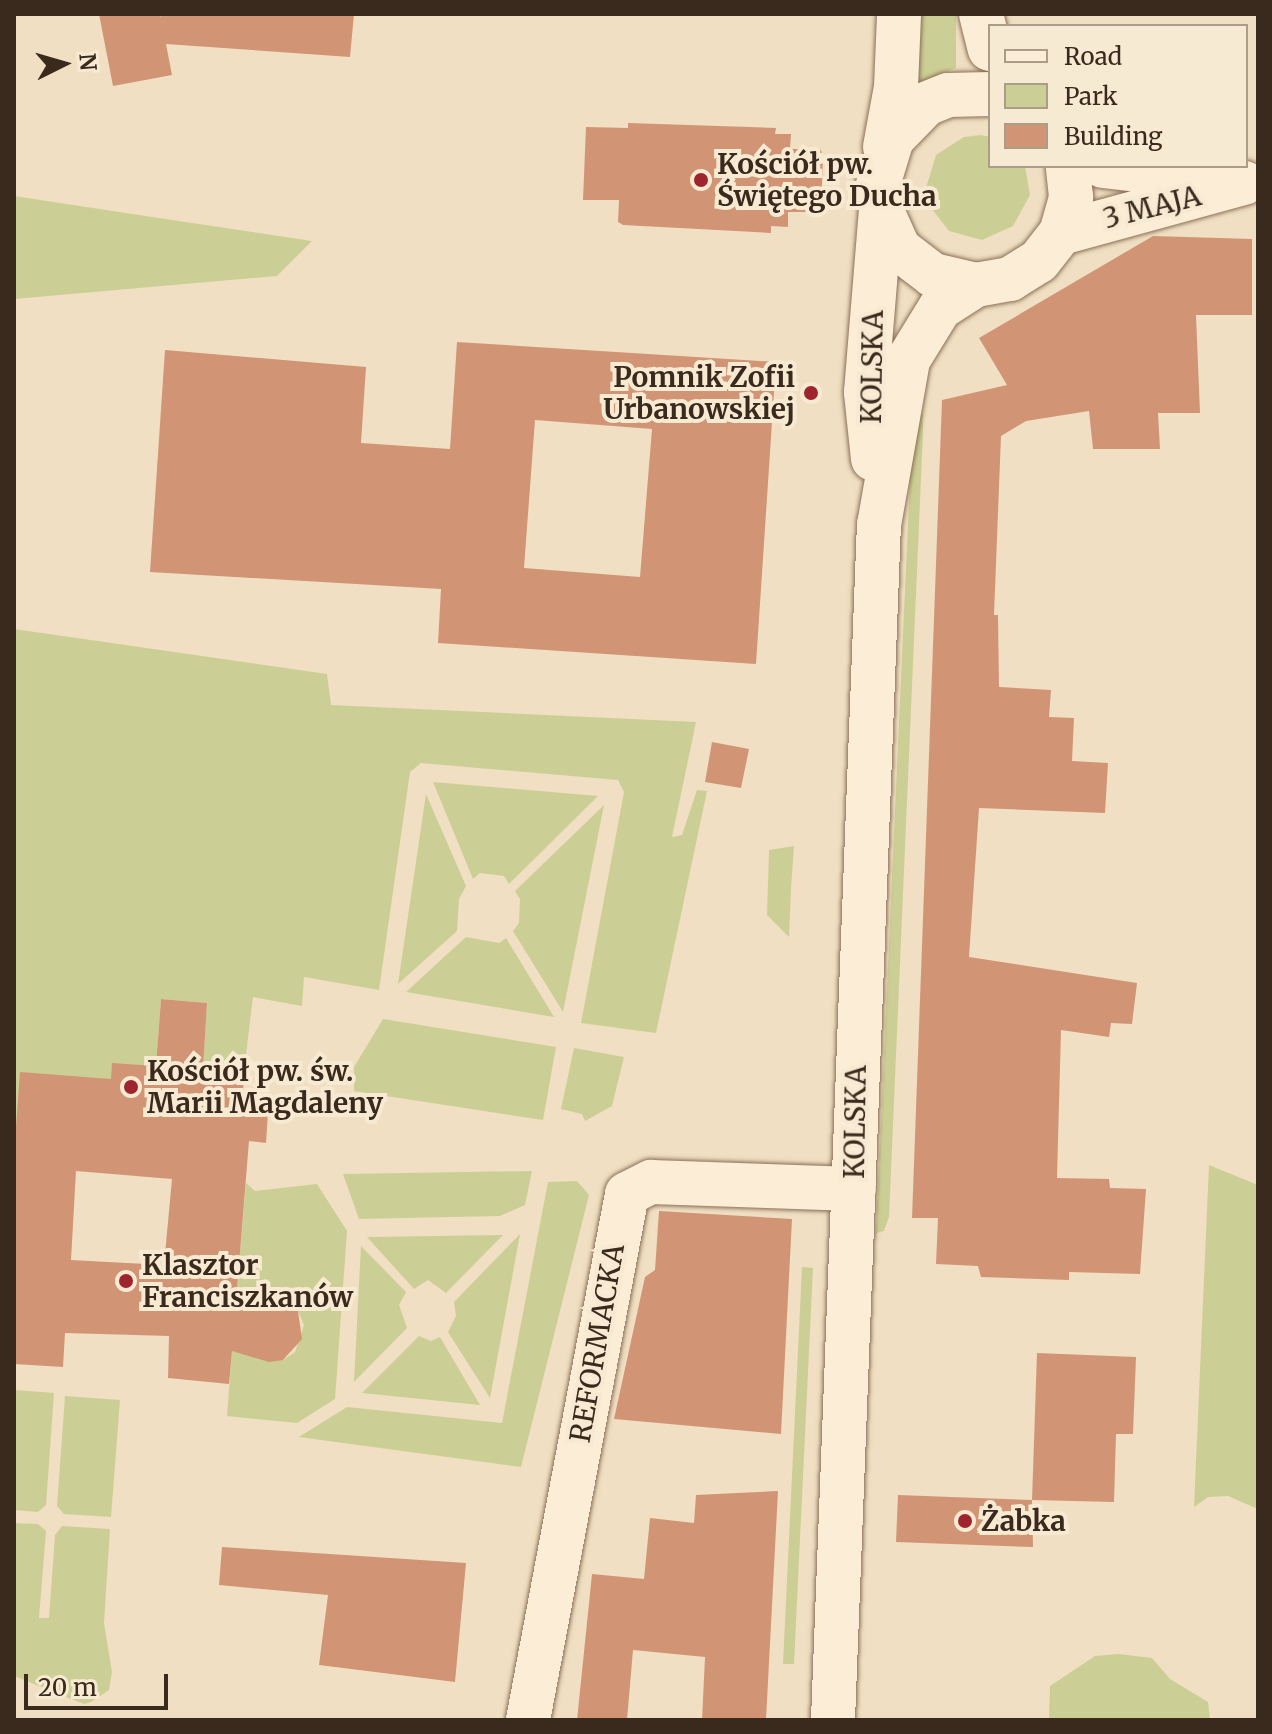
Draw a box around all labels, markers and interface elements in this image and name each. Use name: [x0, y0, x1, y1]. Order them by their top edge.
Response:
north arrow: [24, 24, 104, 104]
legend: [988, 24, 1248, 168]
text: Road: [1064, 41, 1122, 72]
text: N: [73, 52, 103, 72]
text: Park: [1064, 81, 1117, 112]
text: Building: [1064, 121, 1163, 152]
place label: Kościół pw. Świętego Ducha: [717, 147, 937, 213]
marker: Kościół pw. Świętego Ducha: [692, 171, 710, 189]
street label: 3 MAJA: [1100, 179, 1204, 235]
street label: KOLSKA: [854, 310, 890, 424]
place label: Pomnik Zofii Urbanowskiej: [603, 360, 795, 426]
marker: Pomnik Zofii Urbanowskiej: [802, 384, 820, 402]
place label: Kościół pw. św. Marii Magdaleny: [147, 1054, 383, 1120]
street label: KOLSKA: [837, 1065, 873, 1179]
marker: Kościół pw. św. Marii Magdaleny: [122, 1078, 140, 1096]
street label: REFORMACKA: [563, 1241, 631, 1445]
place label: Klasztor Franciszkanów: [142, 1248, 353, 1314]
marker: Klasztor Franciszkanów: [117, 1272, 135, 1290]
place label: Żabka: [981, 1504, 1066, 1538]
marker: Żabka: [956, 1512, 974, 1530]
scale bar: [28, 1658, 172, 1708]
text: 20 m: [38, 1672, 97, 1703]

